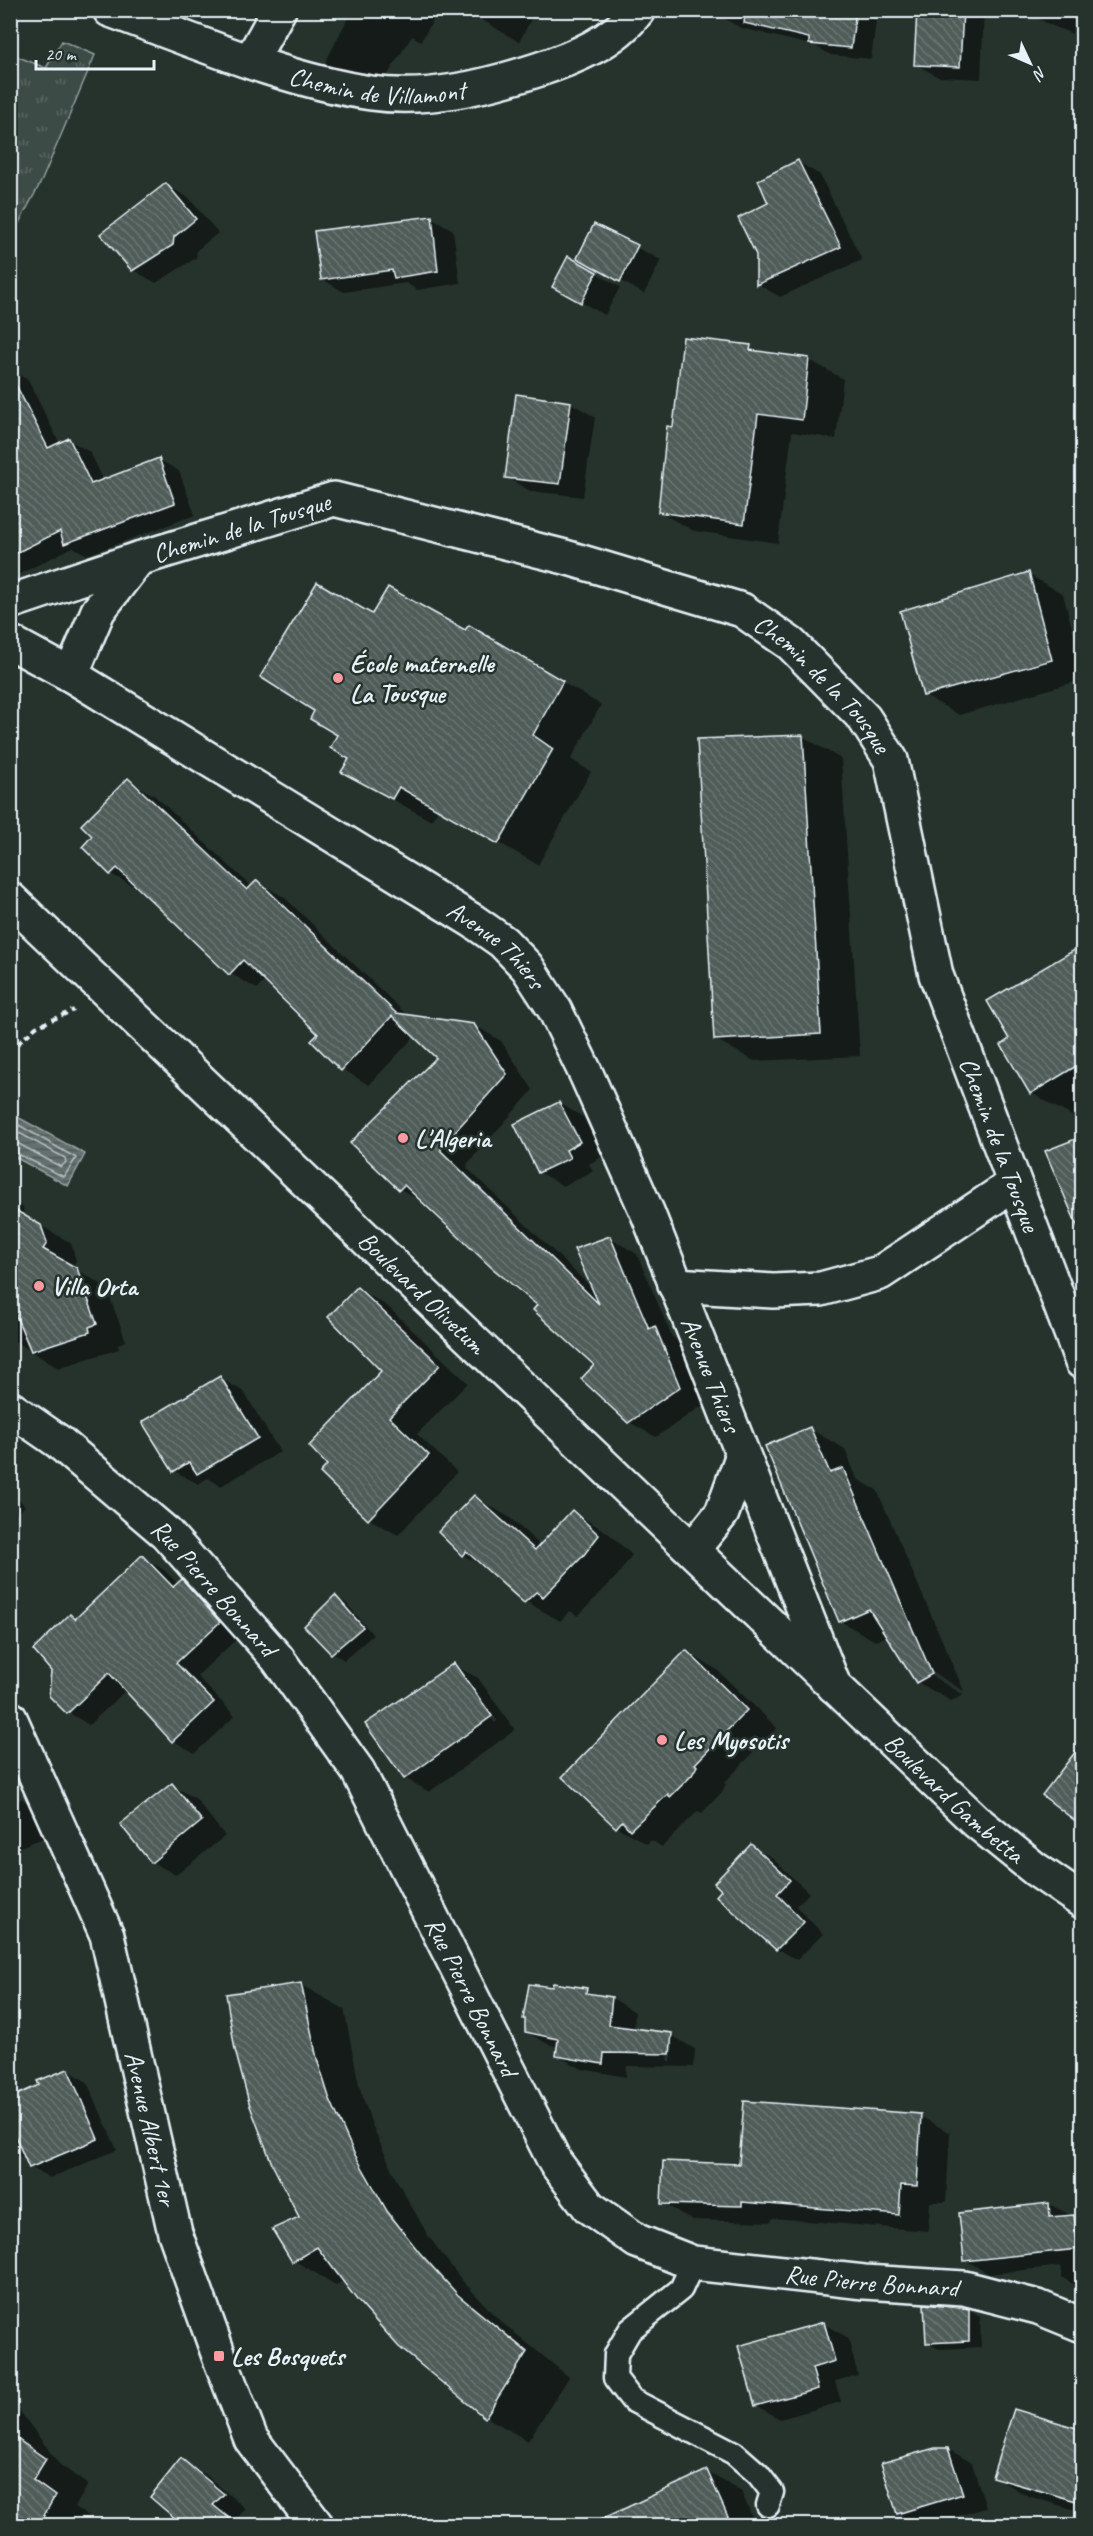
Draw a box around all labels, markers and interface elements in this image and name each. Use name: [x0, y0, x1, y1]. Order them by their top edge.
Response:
scale bar: [36, 33, 154, 71]
north arrow: [1000, 33, 1060, 93]
text: 20 m: [45, 43, 78, 65]
street label: Chemin de Villamont: [285, 59, 471, 112]
text: N: [1027, 62, 1051, 85]
street label: Chemin de la Tousque: [149, 484, 335, 570]
street label: Chemin de la Tousque: [748, 607, 899, 760]
place label: École maternelle La Tousque: [350, 647, 496, 710]
marker: École maternelle La Tousque: [331, 671, 345, 685]
street label: Avenue Thiers: [441, 893, 554, 997]
street label: Chemin de la Tousque: [952, 1052, 1048, 1237]
place label: L'Algeria: [415, 1122, 493, 1155]
marker: L'Algeria: [396, 1131, 410, 1145]
street label: Boulevard Olivetum: [351, 1224, 495, 1363]
place label: Villa Orta: [51, 1270, 139, 1303]
marker: Villa Orta: [32, 1279, 46, 1293]
street label: Avenue Thiers: [674, 1312, 750, 1439]
street label: Rue Pierre Bonnard: [145, 1511, 287, 1666]
place label: Les Myosotis: [674, 1724, 791, 1757]
street label: Boulevard Gambetta: [877, 1726, 1033, 1871]
marker: Les Myosotis: [655, 1733, 669, 1747]
street label: Rue Pierre Bonnard: [418, 1912, 527, 2085]
street label: Avenue Albert 1er: [118, 2048, 185, 2211]
street label: Rue Pierre Bonnard: [783, 2257, 963, 2304]
place label: Les Bosquets: [231, 2340, 347, 2373]
marker: Les Bosquets: [212, 2349, 226, 2363]

